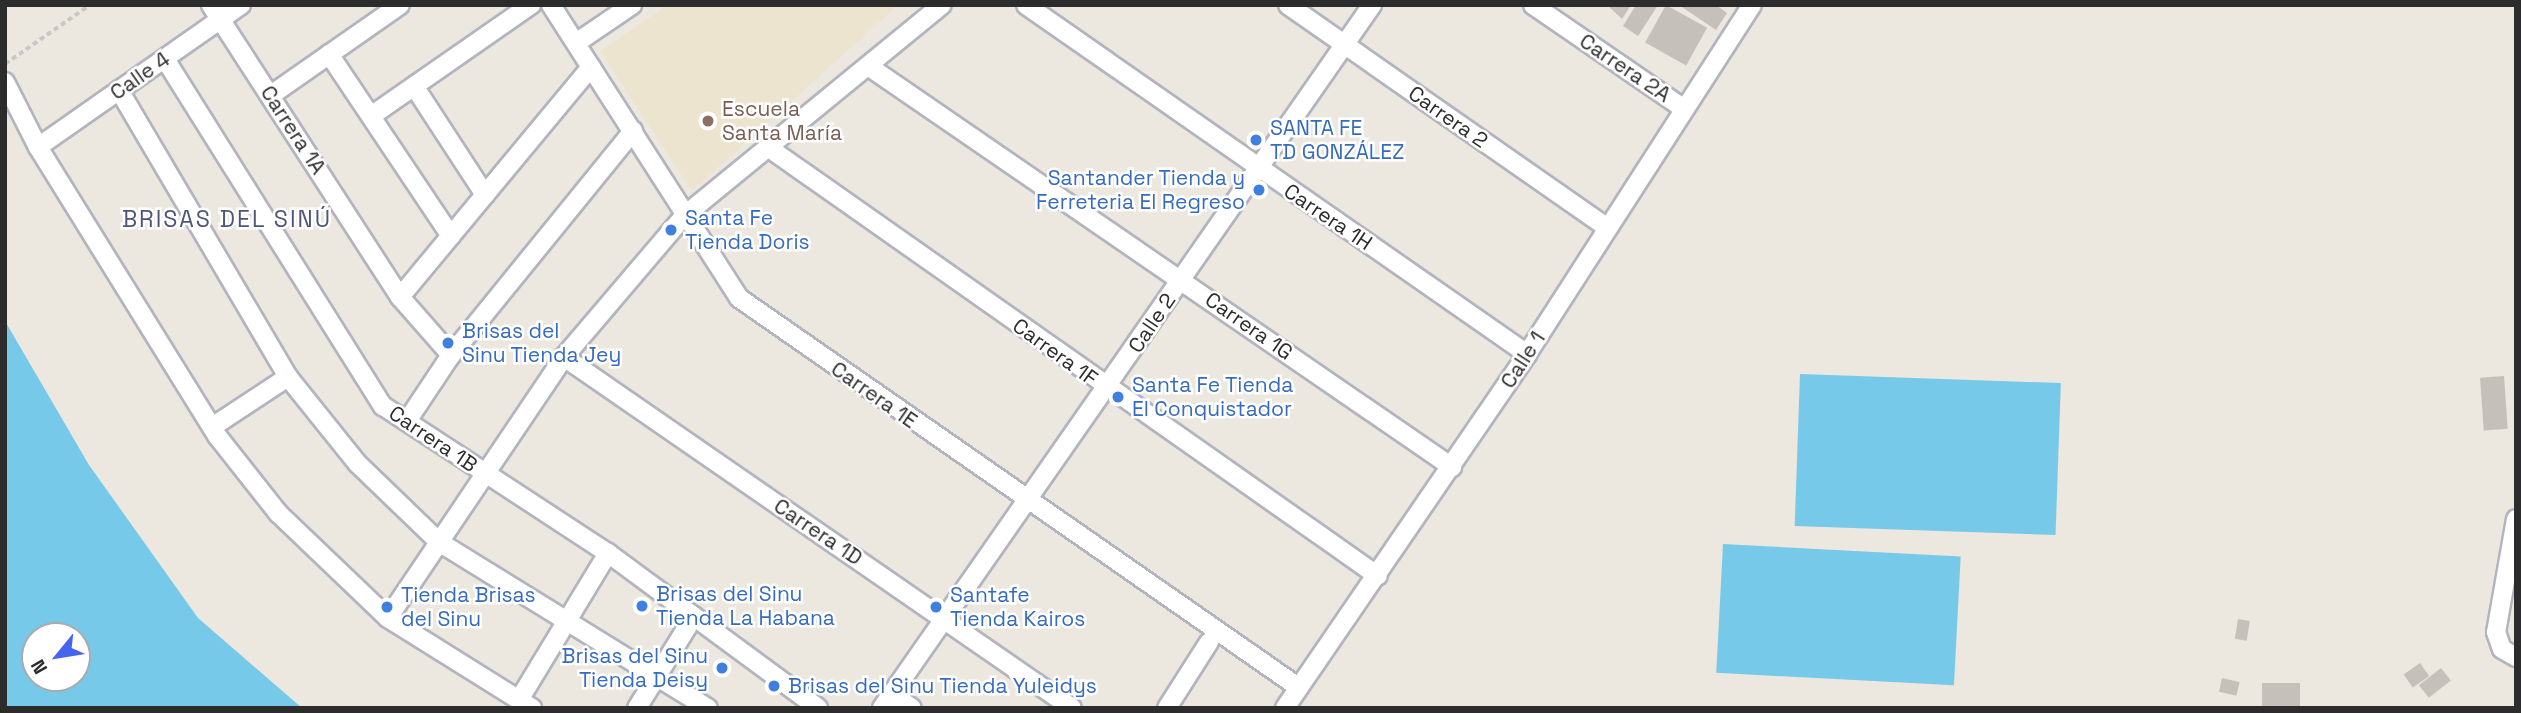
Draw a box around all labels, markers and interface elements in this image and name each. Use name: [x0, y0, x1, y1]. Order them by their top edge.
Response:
street label: Carrera 2A: [1575, 28, 1675, 108]
street label: Calle 4: [105, 47, 175, 105]
street label: Carrera 1A: [255, 81, 331, 179]
street label: Carrera 2: [1403, 81, 1493, 153]
place label: Escuela Santa María: [722, 96, 842, 146]
marker: Escuela Santa María: [700, 113, 716, 129]
place label: SANTA FE TD GONZÁLEZ: [1270, 115, 1404, 165]
marker: SANTA FE TD GONZÁLEZ: [1248, 132, 1264, 148]
place label: Santander Tienda y Ferreteria El Regreso: [1036, 165, 1245, 215]
street label: Carrera 1H: [1279, 178, 1377, 256]
marker: Santander Tienda y Ferreteria El Regreso: [1251, 182, 1267, 198]
district label: BRISAS DEL SINÚ: [123, 205, 331, 233]
place label: Santa Fe Tienda Doris: [685, 205, 810, 255]
marker: Santa Fe Tienda Doris: [663, 222, 679, 238]
street label: Carrera 1G: [1200, 287, 1298, 365]
street label: Calle 2: [1123, 288, 1181, 358]
street label: Carrera 1F: [1008, 313, 1102, 391]
place label: Brisas del Sinu Tienda Jey: [462, 318, 622, 368]
street label: Calle 1: [1495, 327, 1551, 393]
marker: Brisas del Sinu Tienda Jey: [440, 335, 456, 351]
street label: Carrera 1E: [826, 356, 922, 434]
place label: Santa Fe Tienda El Conquistador: [1132, 372, 1294, 422]
marker: Santa Fe Tienda El Conquistador: [1110, 389, 1126, 405]
street label: Carrera 1B: [384, 400, 482, 478]
street label: Carrera 1D: [769, 493, 867, 571]
place label: Brisas del Sinu Tienda La Habana: [656, 581, 835, 631]
place label: Tienda Brisas del Sinu: [401, 582, 536, 632]
place label: Santafe Tienda Kairos: [950, 582, 1085, 632]
marker: Brisas del Sinu Tienda La Habana: [634, 598, 650, 614]
marker: Tienda Brisas del Sinu: [379, 599, 395, 615]
marker: Santafe Tienda Kairos: [928, 599, 944, 615]
north arrow: [21, 622, 91, 692]
place label: Brisas del Sinu Tienda Deisy: [562, 643, 708, 693]
text: N: [25, 655, 53, 679]
marker: Brisas del Sinu Tienda Deisy: [714, 660, 730, 676]
place label: Brisas del Sinu Tienda Yuleidys: [788, 673, 1098, 699]
marker: Brisas del Sinu Tienda Yuleidys: [766, 678, 782, 694]

